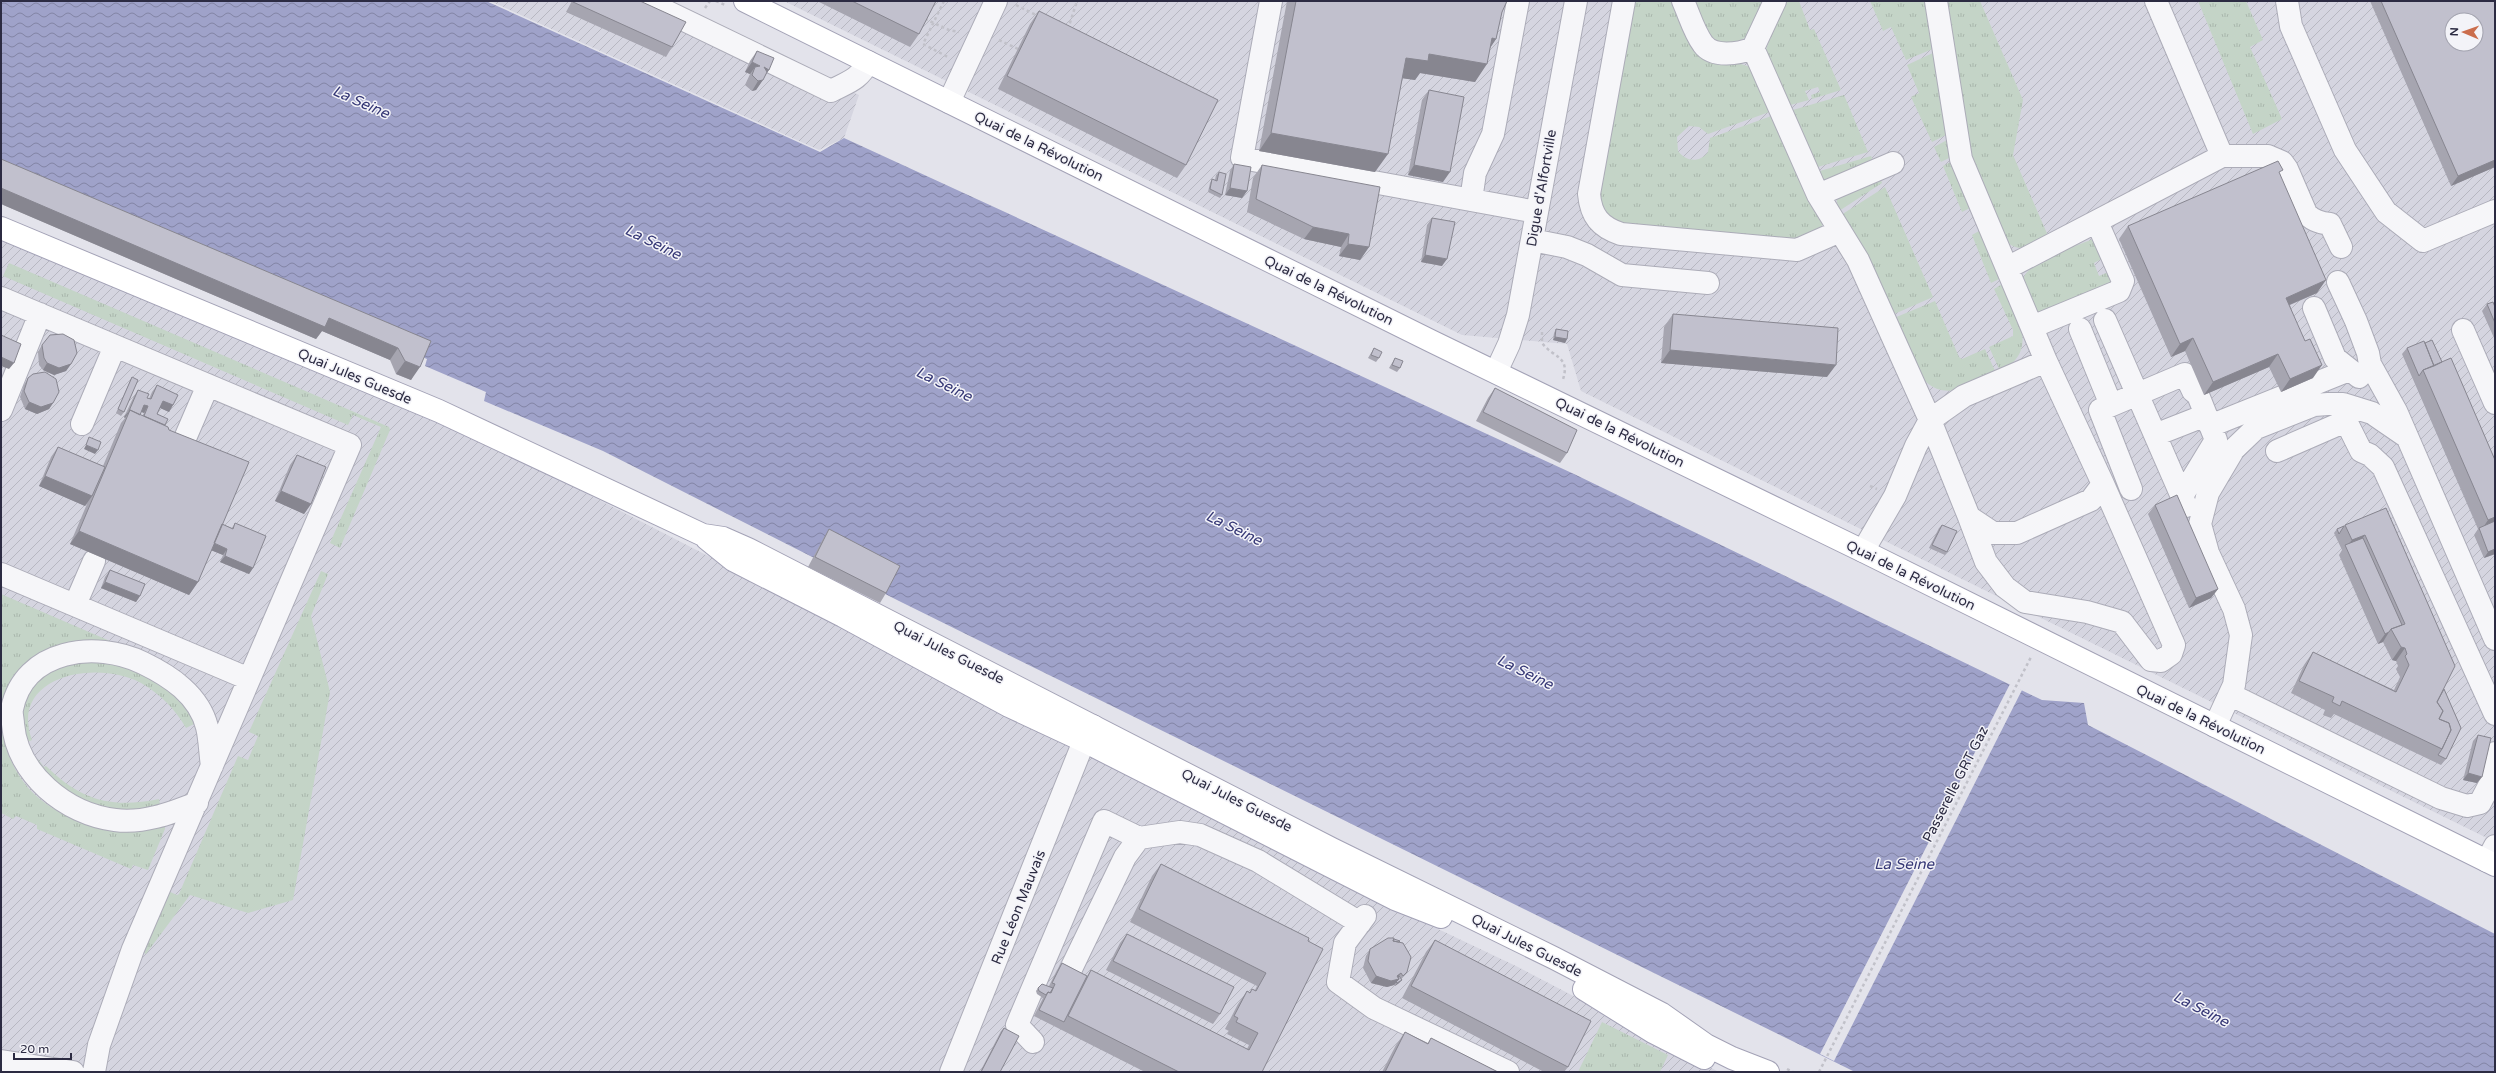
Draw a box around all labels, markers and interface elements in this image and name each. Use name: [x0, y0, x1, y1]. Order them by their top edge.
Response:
north arrow: [2444, 12, 2484, 52]
text: N: [2448, 27, 2461, 36]
water label: La Seine: [330, 82, 393, 123]
street label: Quai de la Révolution: [971, 108, 1106, 185]
street label: Digue d'Alfortville: [1523, 128, 1560, 248]
water label: La Seine: [622, 221, 685, 264]
street label: Quai de la Révolution: [1261, 252, 1396, 329]
street label: Quai Jules Guesde: [295, 345, 414, 408]
water label: La Seine: [913, 363, 976, 406]
street label: Quai de la Révolution: [1552, 394, 1687, 471]
water label: La Seine: [1203, 507, 1266, 550]
street label: Quai de la Révolution: [1843, 537, 1978, 614]
street label: Quai Jules Guesde: [891, 617, 1007, 688]
water label: La Seine: [1494, 651, 1557, 694]
street label: Quai de la Révolution: [2133, 681, 2268, 758]
street label: Passerelle GRT Gaz: [1919, 723, 1992, 845]
street label: Quai Jules Guesde: [1179, 765, 1295, 836]
street label: Rue Léon Mauvais: [988, 847, 1049, 967]
water label: La Seine: [1874, 855, 1936, 873]
street label: Quai Jules Guesde: [1469, 910, 1585, 981]
water label: La Seine: [2170, 987, 2233, 1031]
scale bar: [14, 1035, 71, 1061]
text: 20 m: [20, 1042, 49, 1056]

